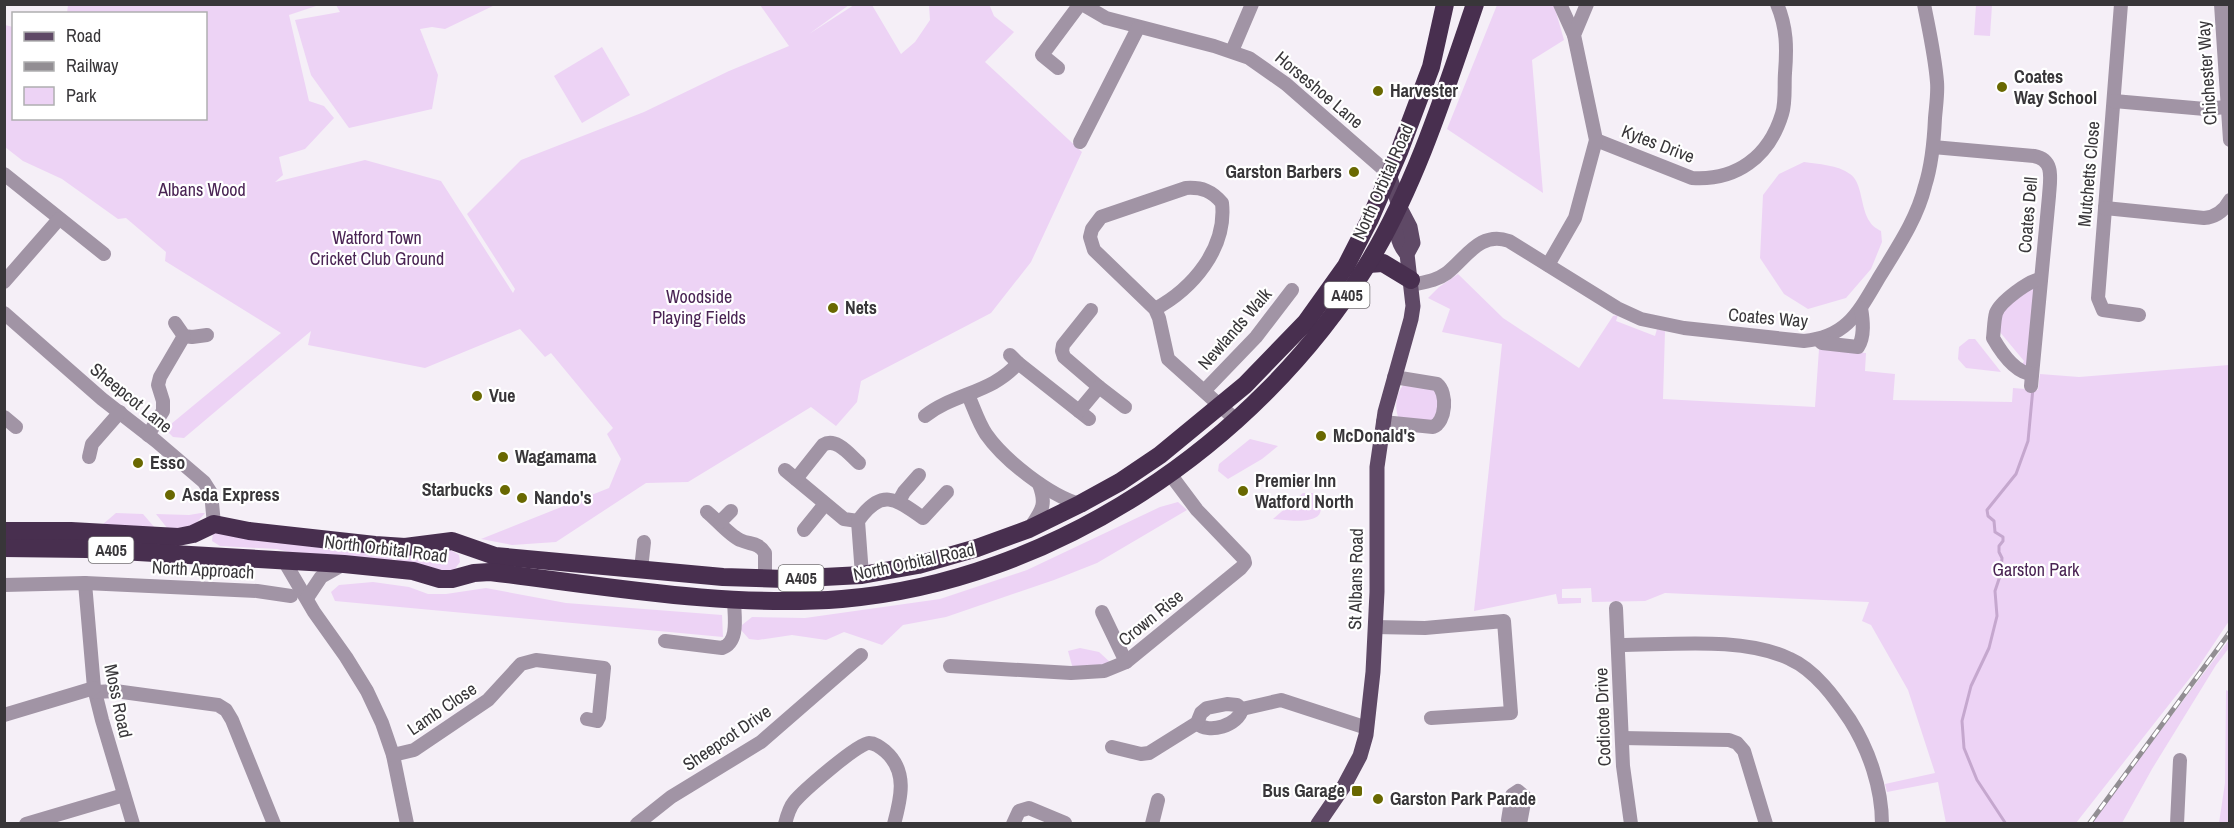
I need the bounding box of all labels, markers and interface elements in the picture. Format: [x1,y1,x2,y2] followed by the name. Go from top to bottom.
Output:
[12,12,207,120] legend
[2190,19,2223,126] street label: Chichester Way
[66,23,101,48] text: Road
[1270,45,1369,134] street label: Horseshoe Lane
[66,53,119,78] text: Railway
[2014,64,2097,110] place label: Coates Way School
[1390,78,1458,103] place label: Harvester
[1995,80,2009,94] marker: Coates Way School
[66,83,97,108] text: Park
[1371,84,1385,98] marker: Harvester
[1618,118,1698,169] street label: Kytes Drive
[1346,120,1419,243] street label: North Orbital Road
[2071,120,2106,228] street label: Mutchetts Close
[1226,159,1342,184] place label: Garston Barbers
[1347,165,1361,179] marker: Garston Barbers
[2012,176,2043,254] street label: Coates Dell
[157,177,246,202] park label: Albans Wood
[310,225,444,271] park label: Watford Town Cricket Club Ground
[1192,282,1278,375] street label: Newlands Walk
[1324,282,1370,308] road number: A405
[652,284,746,330] park label: Woodside Playing Fields
[845,295,877,320] place label: Nets
[826,301,840,315] marker: Nets
[1727,302,1810,333] street label: Coates Way
[85,357,178,439] street label: Sheepcot Lane
[489,383,516,408] place label: Vue
[470,389,484,403] marker: Vue
[1333,423,1415,448] place label: McDonald's
[1314,429,1328,443] marker: McDonald's
[515,444,597,469] place label: Wagamama
[150,450,185,475] place label: Esso
[496,450,510,464] marker: Wagamama
[131,456,145,470] marker: Esso
[1255,468,1354,514] place label: Premier Inn Watford North
[422,477,493,502] place label: Starbucks
[182,482,280,507] place label: Asda Express
[498,483,512,497] marker: Starbucks
[1236,484,1250,498] marker: Premier Inn Watford North
[534,485,592,510] place label: Nando's
[163,488,177,502] marker: Asda Express
[515,491,529,505] marker: Nando's
[1342,528,1369,630] street label: St Albans Road
[323,529,449,568] street label: North Orbital Road
[851,536,977,587] street label: North Orbital Road
[88,537,134,563] road number: A405
[151,554,255,585] street label: North Approach
[1993,557,2080,582] park label: Garston Park
[778,565,824,591] road number: A405
[1113,584,1189,652] street label: Crown Rise
[99,662,138,740] street label: Moss Road
[1588,667,1617,767] street label: Codicote Drive
[402,676,481,741] street label: Lamb Close
[678,699,776,776] street label: Sheepcot Drive
[1262,778,1345,803] place label: Bus Garage
[1350,784,1364,798] marker: Bus Garage
[1390,786,1536,811] place label: Garston Park Parade
[1371,792,1385,806] marker: Garston Park Parade

